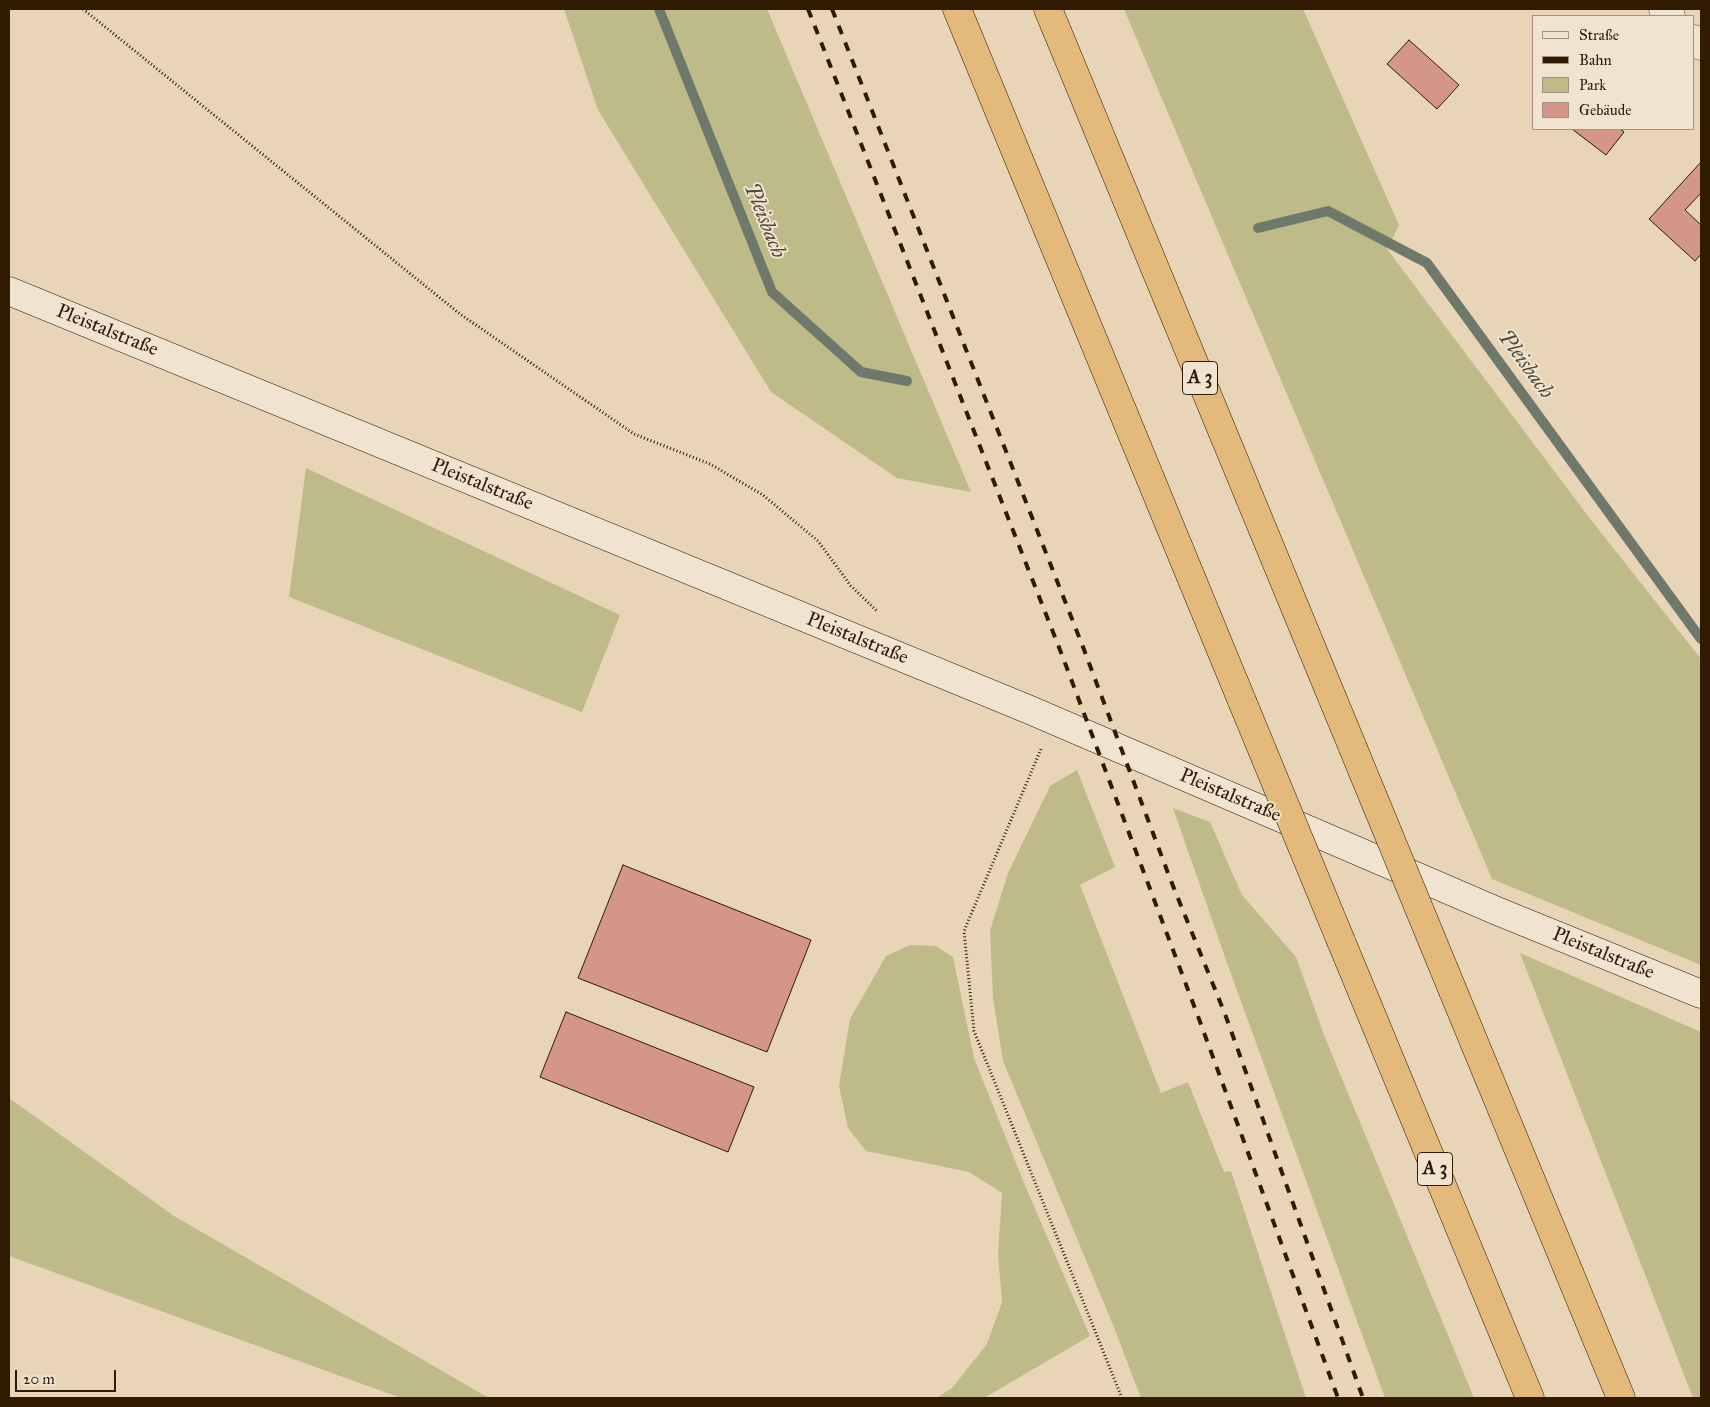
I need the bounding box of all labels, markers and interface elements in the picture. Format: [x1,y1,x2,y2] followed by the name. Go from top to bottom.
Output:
[1532,15,1695,130] legend
[1579,26,1619,44] text: Straße
[1579,51,1612,69] text: Bahn
[1579,76,1606,94] text: Park
[1579,101,1632,119] text: Gebäude
[738,180,790,262] water label: Pleisbach
[53,300,161,362] street label: Pleistalstraße
[1492,326,1558,404] water label: Pleisbach
[1182,362,1218,394] road number: A 3
[428,454,536,516] street label: Pleistalstraße
[803,608,911,670] street label: Pleistalstraße
[1176,764,1284,828] street label: Pleistalstraße
[1549,923,1657,985] street label: Pleistalstraße
[1418,1152,1452,1186] road number: A 3
[18,1360,119,1392] scale bar
[23,1370,55,1388] text: 20 m

